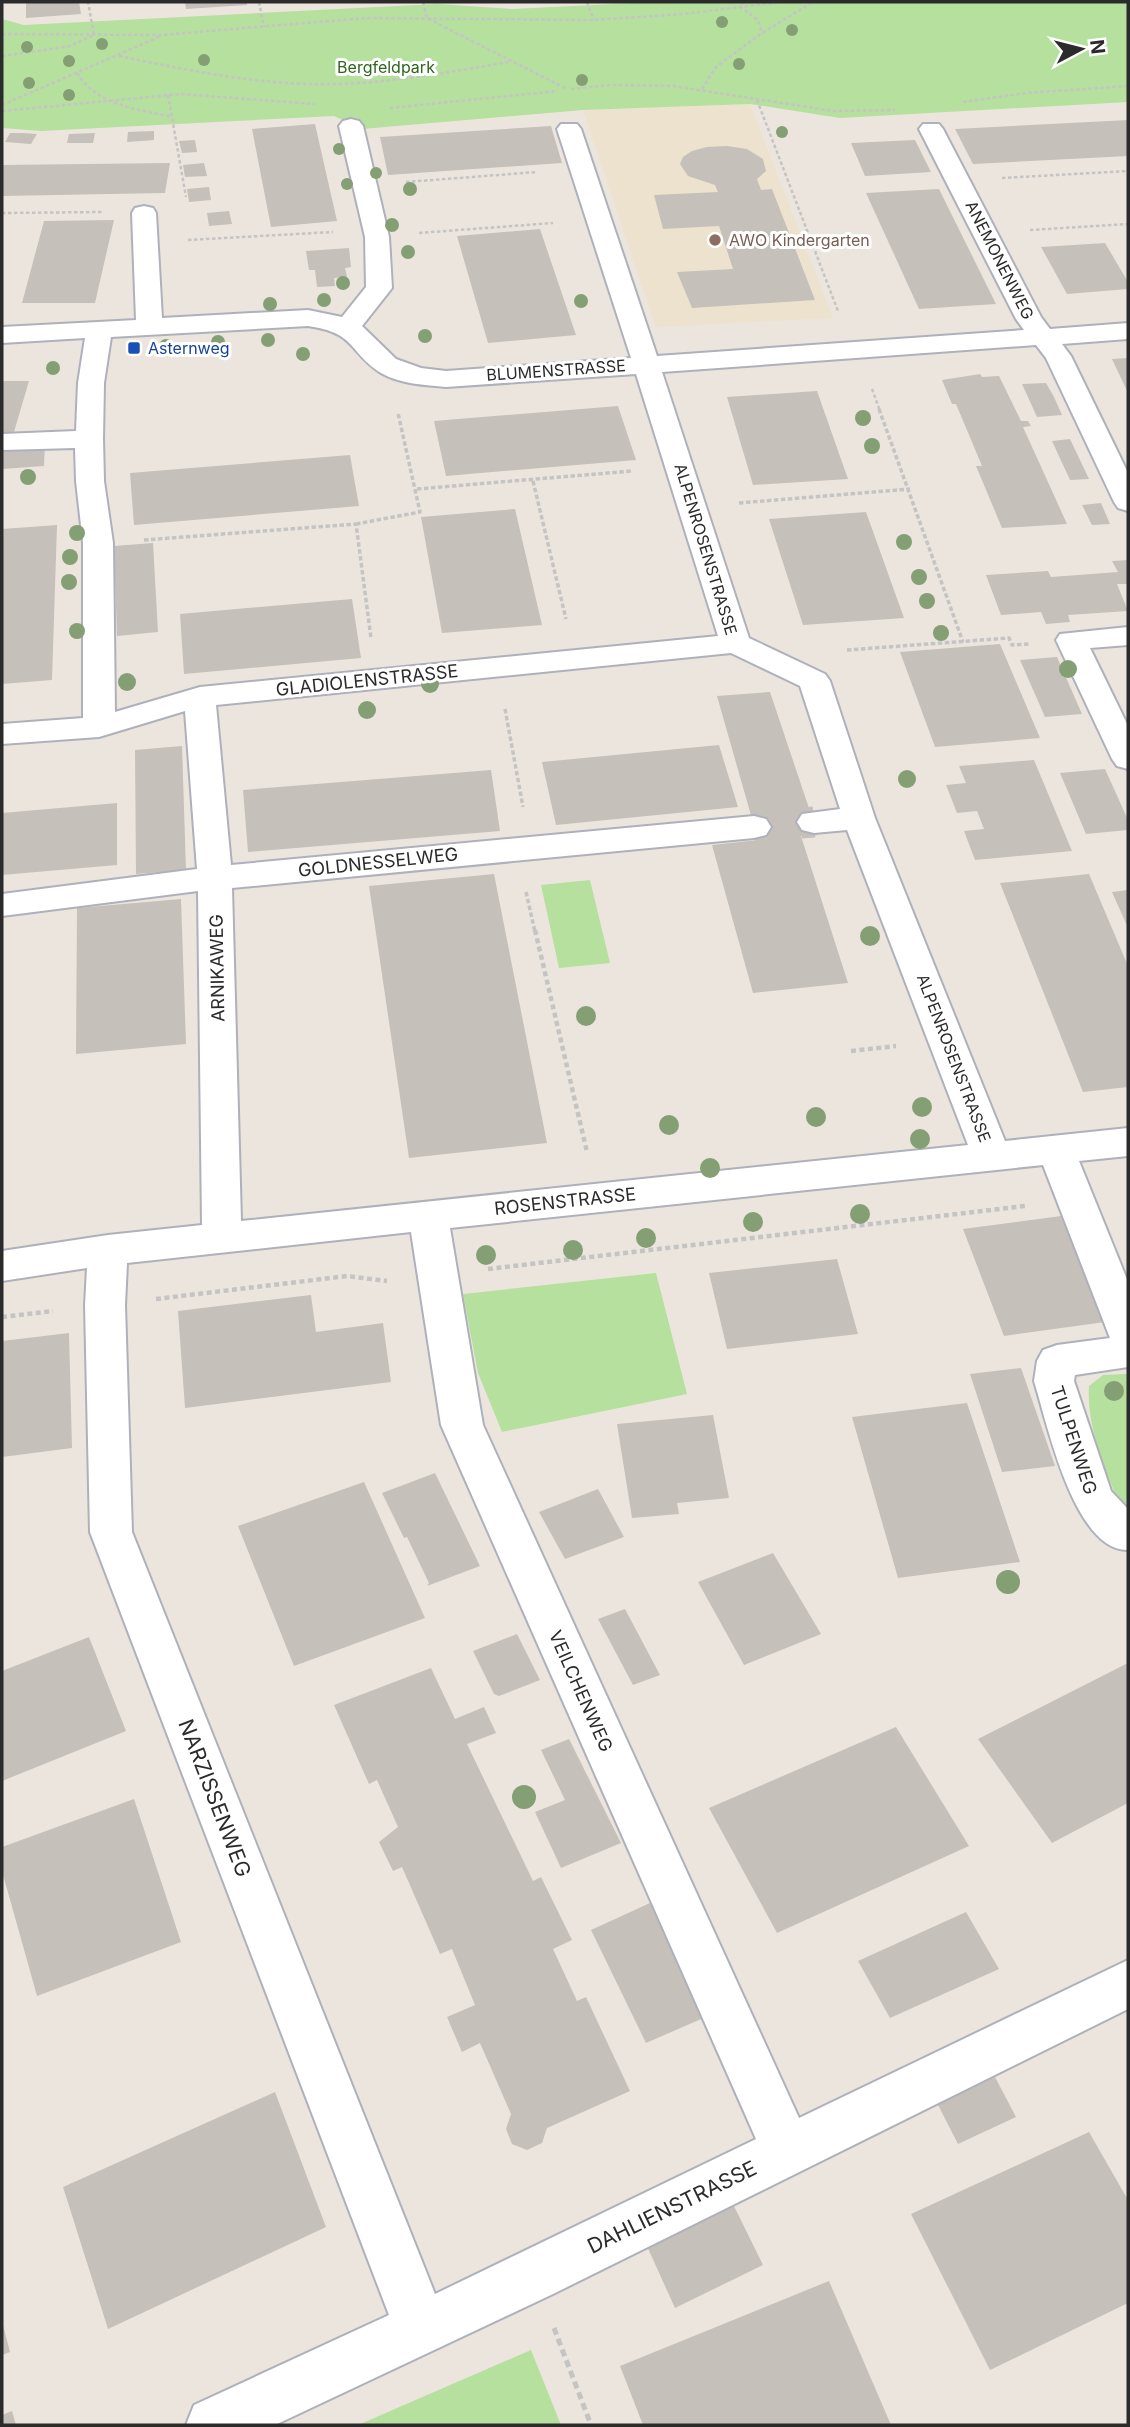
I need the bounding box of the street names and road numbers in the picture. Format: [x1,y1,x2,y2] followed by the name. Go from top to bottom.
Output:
[961,197,1039,323] street label: ANEMONENWEG
[486,355,626,385] street label: BLUMENSTRASSE
[670,461,742,637] street label: ALPENROSENSTRASSE
[275,660,459,700] street label: GLADIOLENSTRASSE
[297,843,459,881] street label: GOLDNESSELWEG
[206,914,228,1022] street label: ARNIKAWEG
[913,971,995,1145] street label: ALPENROSENSTRASSE
[493,1183,637,1219] street label: ROSENSTRASSE
[1047,1383,1101,1497] street label: TULPENWEG
[545,1627,617,1755] street label: VEILCHENWEG
[173,1716,257,1880] street label: NARZISSENWEG
[583,2155,761,2259] street label: DAHLIENSTRASSE

